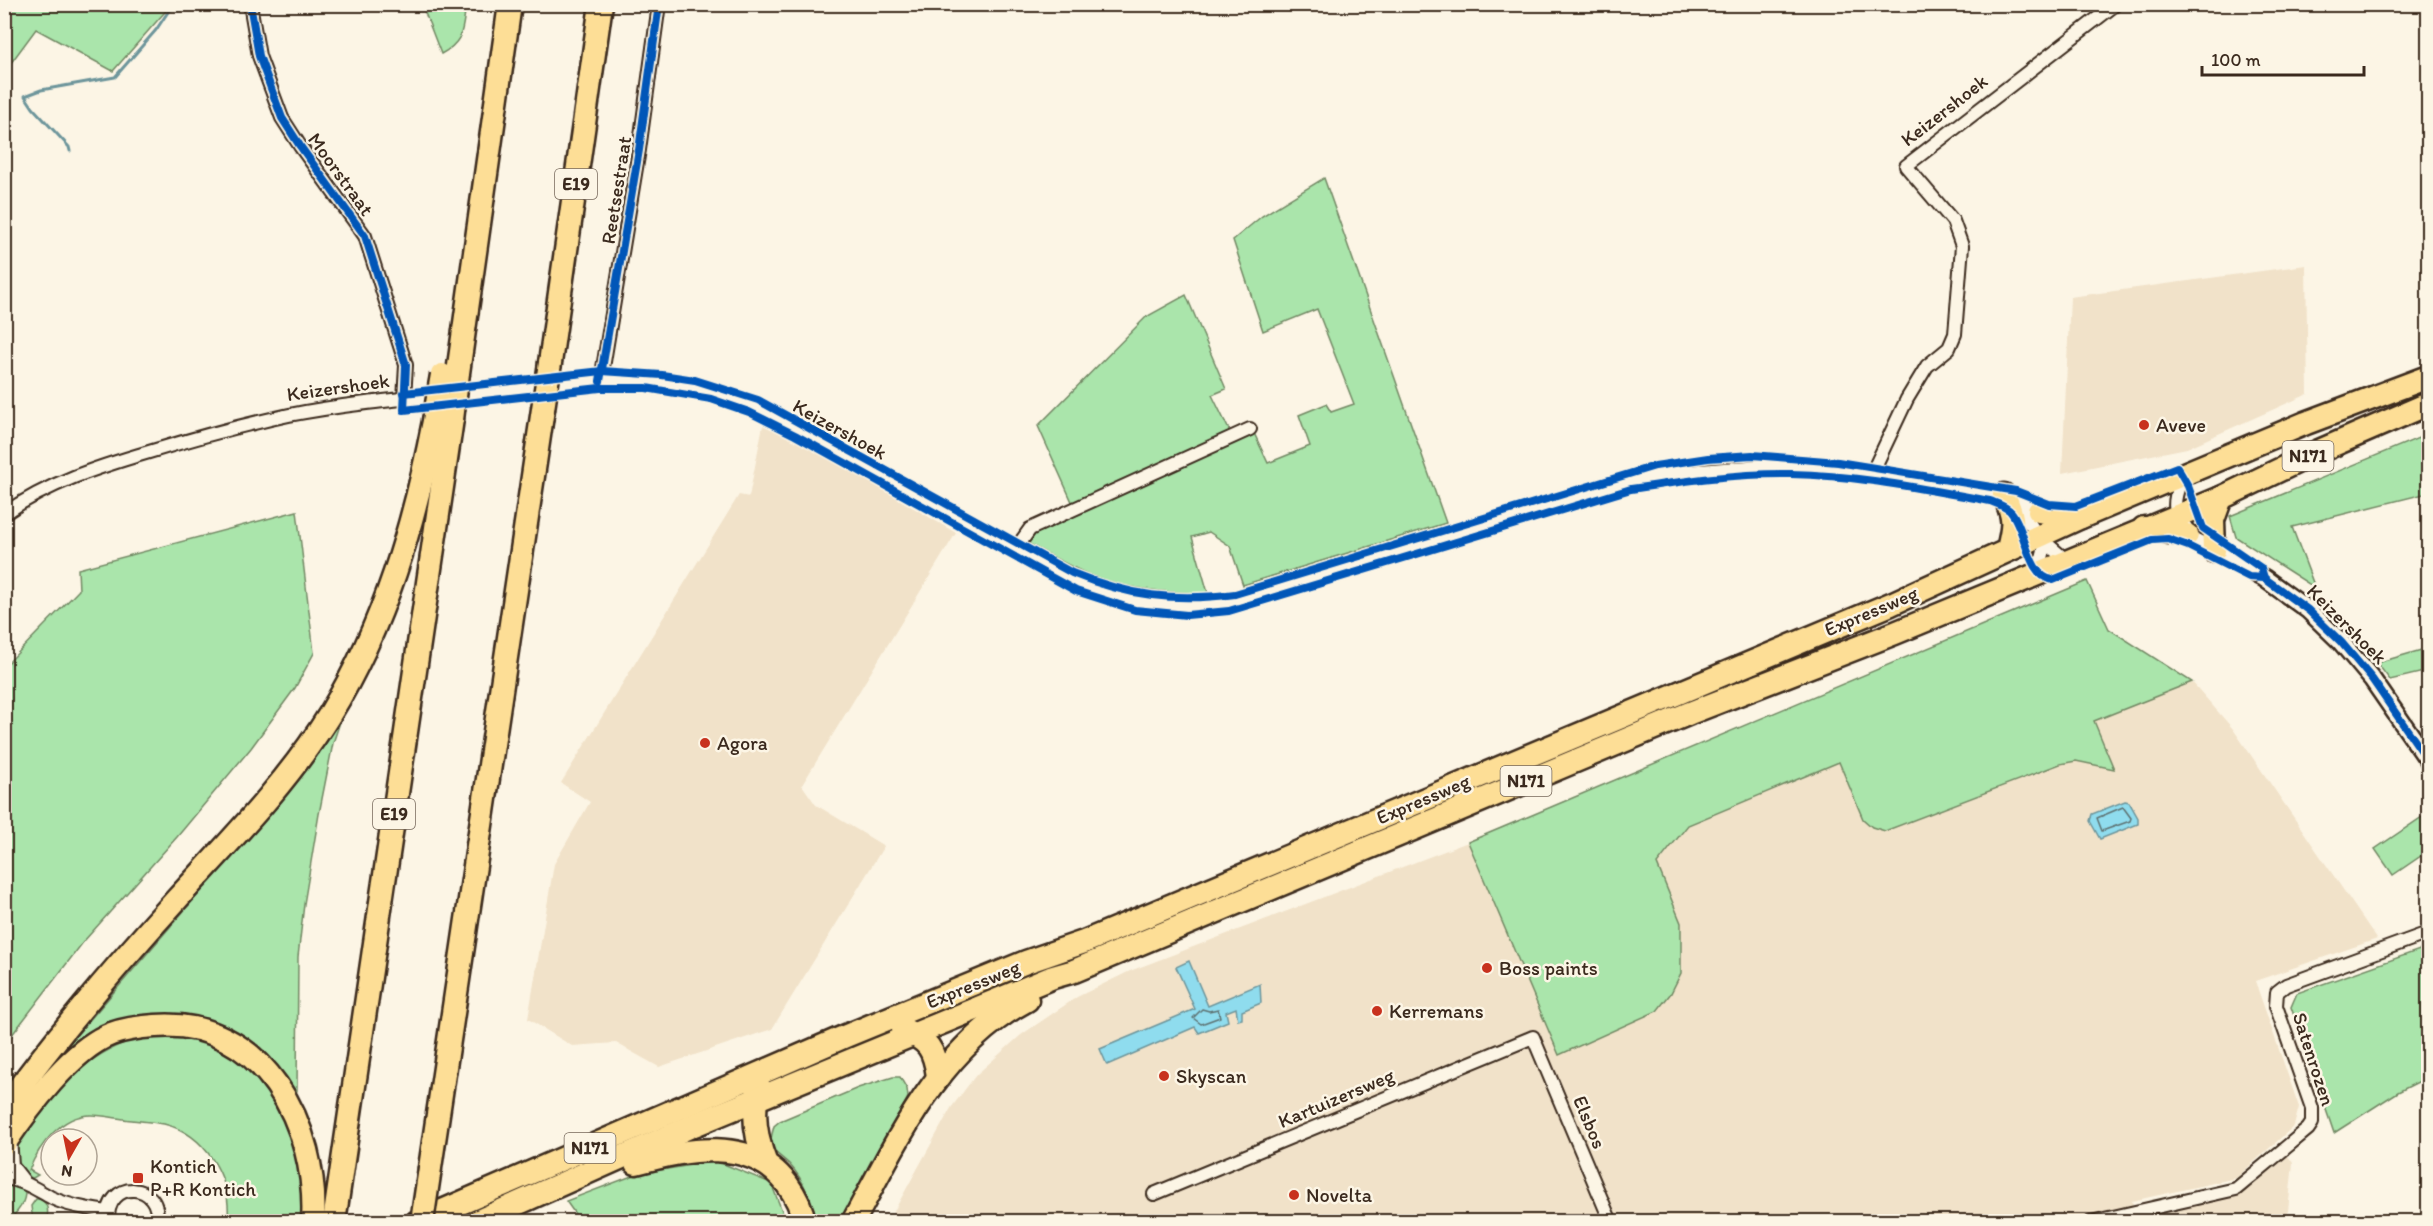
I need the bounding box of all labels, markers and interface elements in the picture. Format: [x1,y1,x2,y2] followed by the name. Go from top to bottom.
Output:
[2202,39,2364,77] scale bar
[2211,49,2261,71] text: 100 m
[1896,69,1992,151] street label: Keizershoek
[303,128,379,221] street label: Moorstraat
[596,134,636,246] street label: Reetsestraat
[555,169,597,199] road number: E19
[285,368,391,406] street label: Keizershoek
[789,393,891,465] street label: Keizershoek
[2156,413,2206,437] place label: Aveve
[2137,418,2151,432] marker: Aveve
[2282,441,2334,471] road number: N171
[2302,579,2392,669] street label: Keizershoek
[1821,580,1922,641] street label: Expressweg
[717,731,768,755] place label: Agora
[698,736,712,750] marker: Agora
[1500,766,1552,796] road number: N171
[1373,768,1474,829] street label: Expressweg
[373,799,415,829] road number: E19
[923,954,1024,1014] street label: Expressweg
[1499,956,1598,980] place label: Boss paints
[1480,961,1494,975] marker: Boss paints
[1389,999,1484,1023] place label: Kerremans
[1370,1004,1384,1018] marker: Kerremans
[2288,1009,2340,1109] street label: Satenrozen
[1274,1063,1398,1133] street label: Kartuizersweg
[1176,1064,1247,1088] place label: Skyscan
[1157,1069,1171,1083] marker: Skyscan
[1568,1092,1612,1152] street label: Elsbos
[39,1127,99,1187] north arrow
[564,1133,616,1163] road number: N171
[150,1154,256,1201] place label: Kontich P+R Kontich
[60,1161,74,1182] text: N
[131,1171,145,1185] marker: Kontich P+R Kontich
[1306,1183,1373,1207] place label: Novelta
[1287,1188,1301,1202] marker: Novelta

